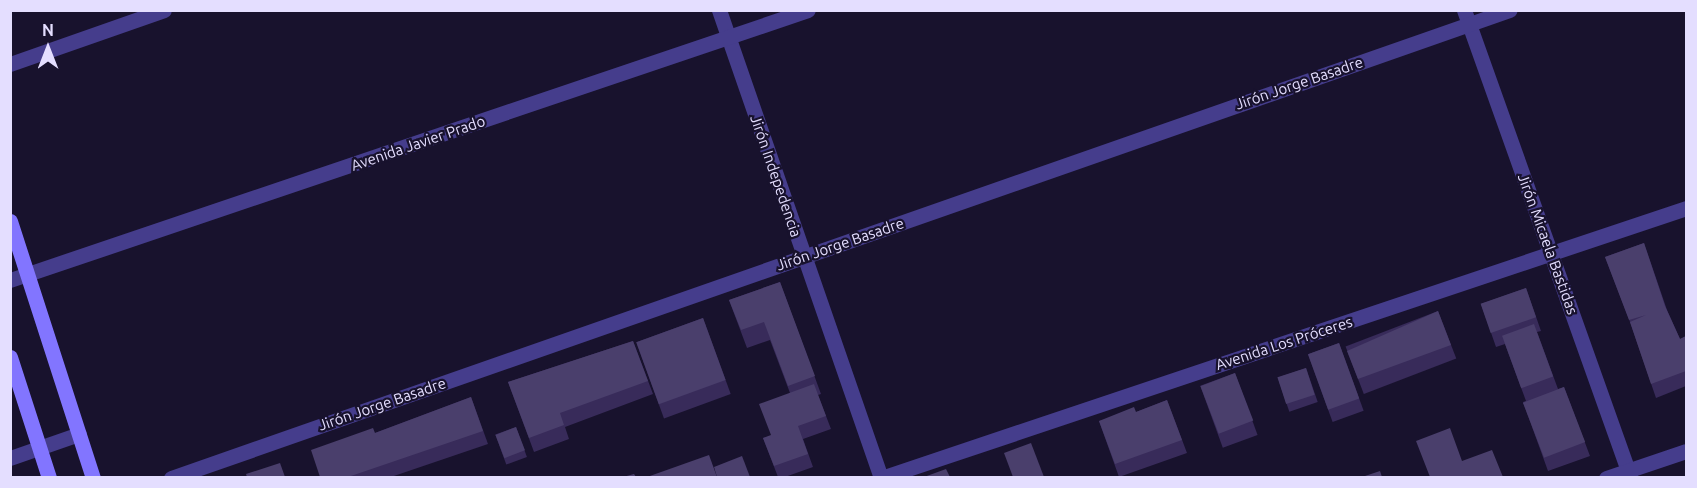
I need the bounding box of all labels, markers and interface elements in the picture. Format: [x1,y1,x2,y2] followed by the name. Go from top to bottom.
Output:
[18,18,78,78] north arrow
[42,21,54,39] text: N
[1233,53,1365,113] street label: Jirón Jorge Basadre
[349,112,487,174] street label: Avenida Javier Prado
[747,113,805,239] street label: Jirón Indepedencia
[1514,171,1582,317] street label: Jirón Micaela Bastidas
[774,214,906,274] street label: Jirón Jorge Basadre
[1213,312,1355,374] street label: Avenida Los Próceres
[316,374,448,434] street label: Jirón Jorge Basadre

